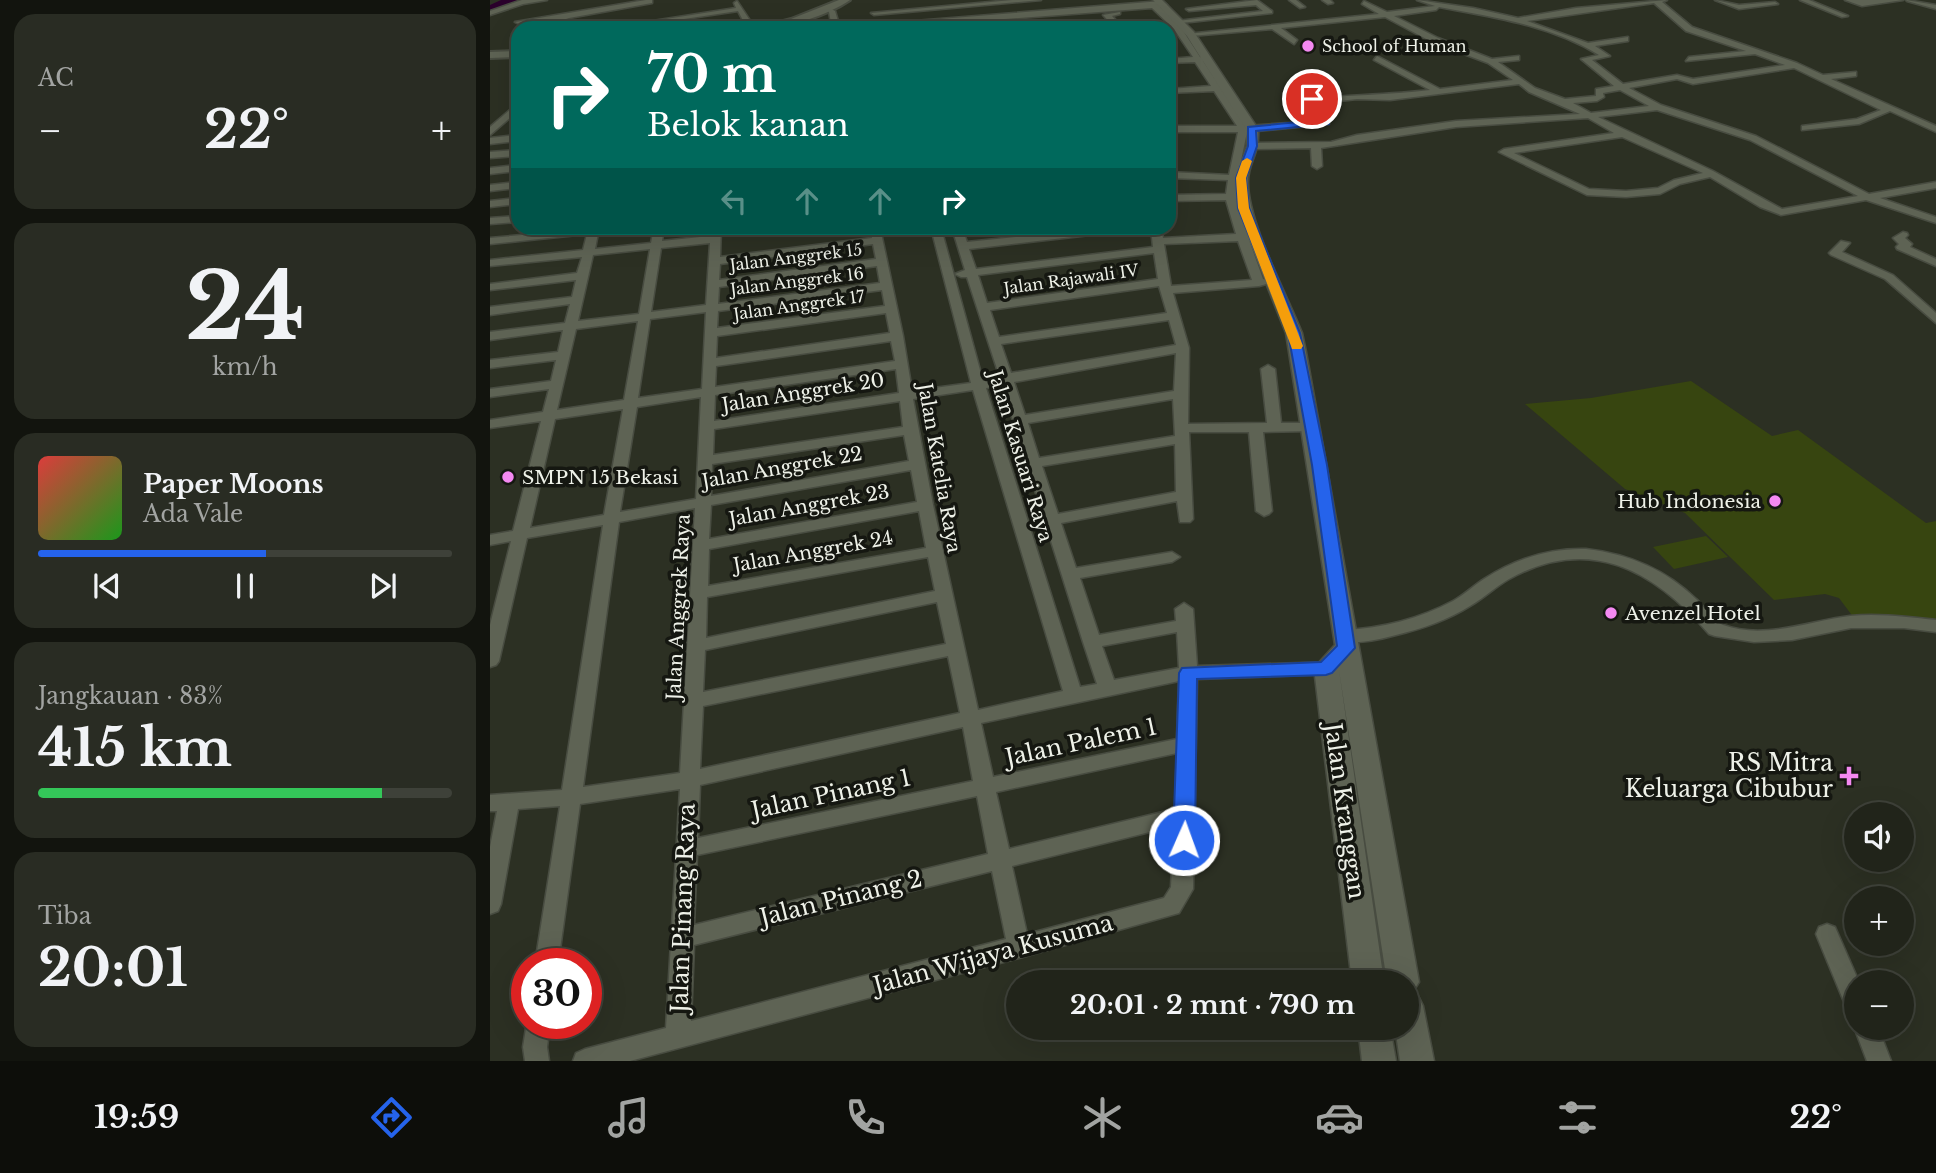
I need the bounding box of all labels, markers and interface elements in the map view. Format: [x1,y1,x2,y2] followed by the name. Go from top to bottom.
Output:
[1322,36,1467,56] place label: School of Human
[1300,38,1316,54] marker: School of Human
[647,44,777,105] text: 70 m
[532,49,623,140] icon: right
[38,64,74,92] text: AC
[1282,69,1342,129] pin
[1293,80,1331,118] icon: arrive
[204,98,289,162] text: 22°
[647,105,849,145] text: Belok kanan
[38,107,62,154] text: −
[431,107,452,154] text: +
[715,182,753,220] icon: left
[788,182,826,220] icon: ahead
[861,182,899,220] icon: ahead
[934,182,972,220] icon: right
[727,239,863,275] street label: Jalan Anggrek 15
[185,251,305,364] text: 24
[1000,260,1140,299] street label: Jalan Rajawali IV
[727,263,865,299] street label: Jalan Anggrek 16
[730,286,867,324] street label: Jalan Anggrek 17
[212,353,278,381] text: km/h
[983,365,1058,545] street label: Jalan Kasuari Raya
[717,368,886,417] street label: Jalan Anggrek 20
[913,378,966,555] street label: Jalan Katelia Raya
[697,442,864,493] street label: Jalan Anggrek 22
[522,466,679,489] place label: SMPN 15 Bekasi
[143,468,324,500] text: Paper Moons
[500,469,516,485] marker: SMPN 15 Bekasi
[724,480,891,531] street label: Jalan Anggrek 23
[1617,490,1761,513] place label: Hub Indonesia
[1767,493,1783,509] marker: Hub Indonesia
[143,500,243,528] text: Ada Vale
[662,513,695,704] street label: Jalan Anggrek Raya
[728,526,895,577] street label: Jalan Anggrek 24
[88,567,126,605] icon: previous
[226,567,264,605] icon: pause
[364,567,402,605] icon: next
[1624,602,1761,625] place label: Avenzel Hotel
[1603,605,1619,621] marker: Avenzel Hotel
[38,682,223,710] text: Jangkauan · 83%
[1000,712,1159,772] street label: Jalan Palem 1
[38,716,232,780] text: 415 km
[1318,718,1371,901] street label: Jalan Kranggan
[1625,749,1833,803] place label: RS Mitra Keluarga Cibubur
[746,763,913,825] street label: Jalan Pinang 1
[1839,766,1859,786] marker: RS Mitra Keluarga Cibubur
[1844,802,1914,1040] map controls
[1844,802,1914,872] button: sound
[665,803,701,1016] street label: Jalan Pinang Raya
[1147,803,1221,877] position arrow
[754,864,925,932] street label: Jalan Pinang 2
[1844,886,1914,956] button: +
[38,902,91,930] text: Tiba
[867,908,1116,1000] street label: Jalan Wijaya Kusuma
[38,936,188,1000] text: 20:01
[511,948,602,1039] speed limit sign: 30
[1844,970,1914,1040] button: −
[1070,989,1355,1021] text: 20:01 · 2 mnt · 790 m
[367,1093,416,1142] icon: directions
[604,1093,653,1142] icon: music
[841,1093,890,1142] icon: phone
[1078,1093,1127,1142] icon: climate
[1315,1093,1364,1142] icon: car
[1553,1093,1602,1142] icon: filters
[94,1097,179,1137] text: 19:59
[1790,1097,1842,1137] text: 22°

